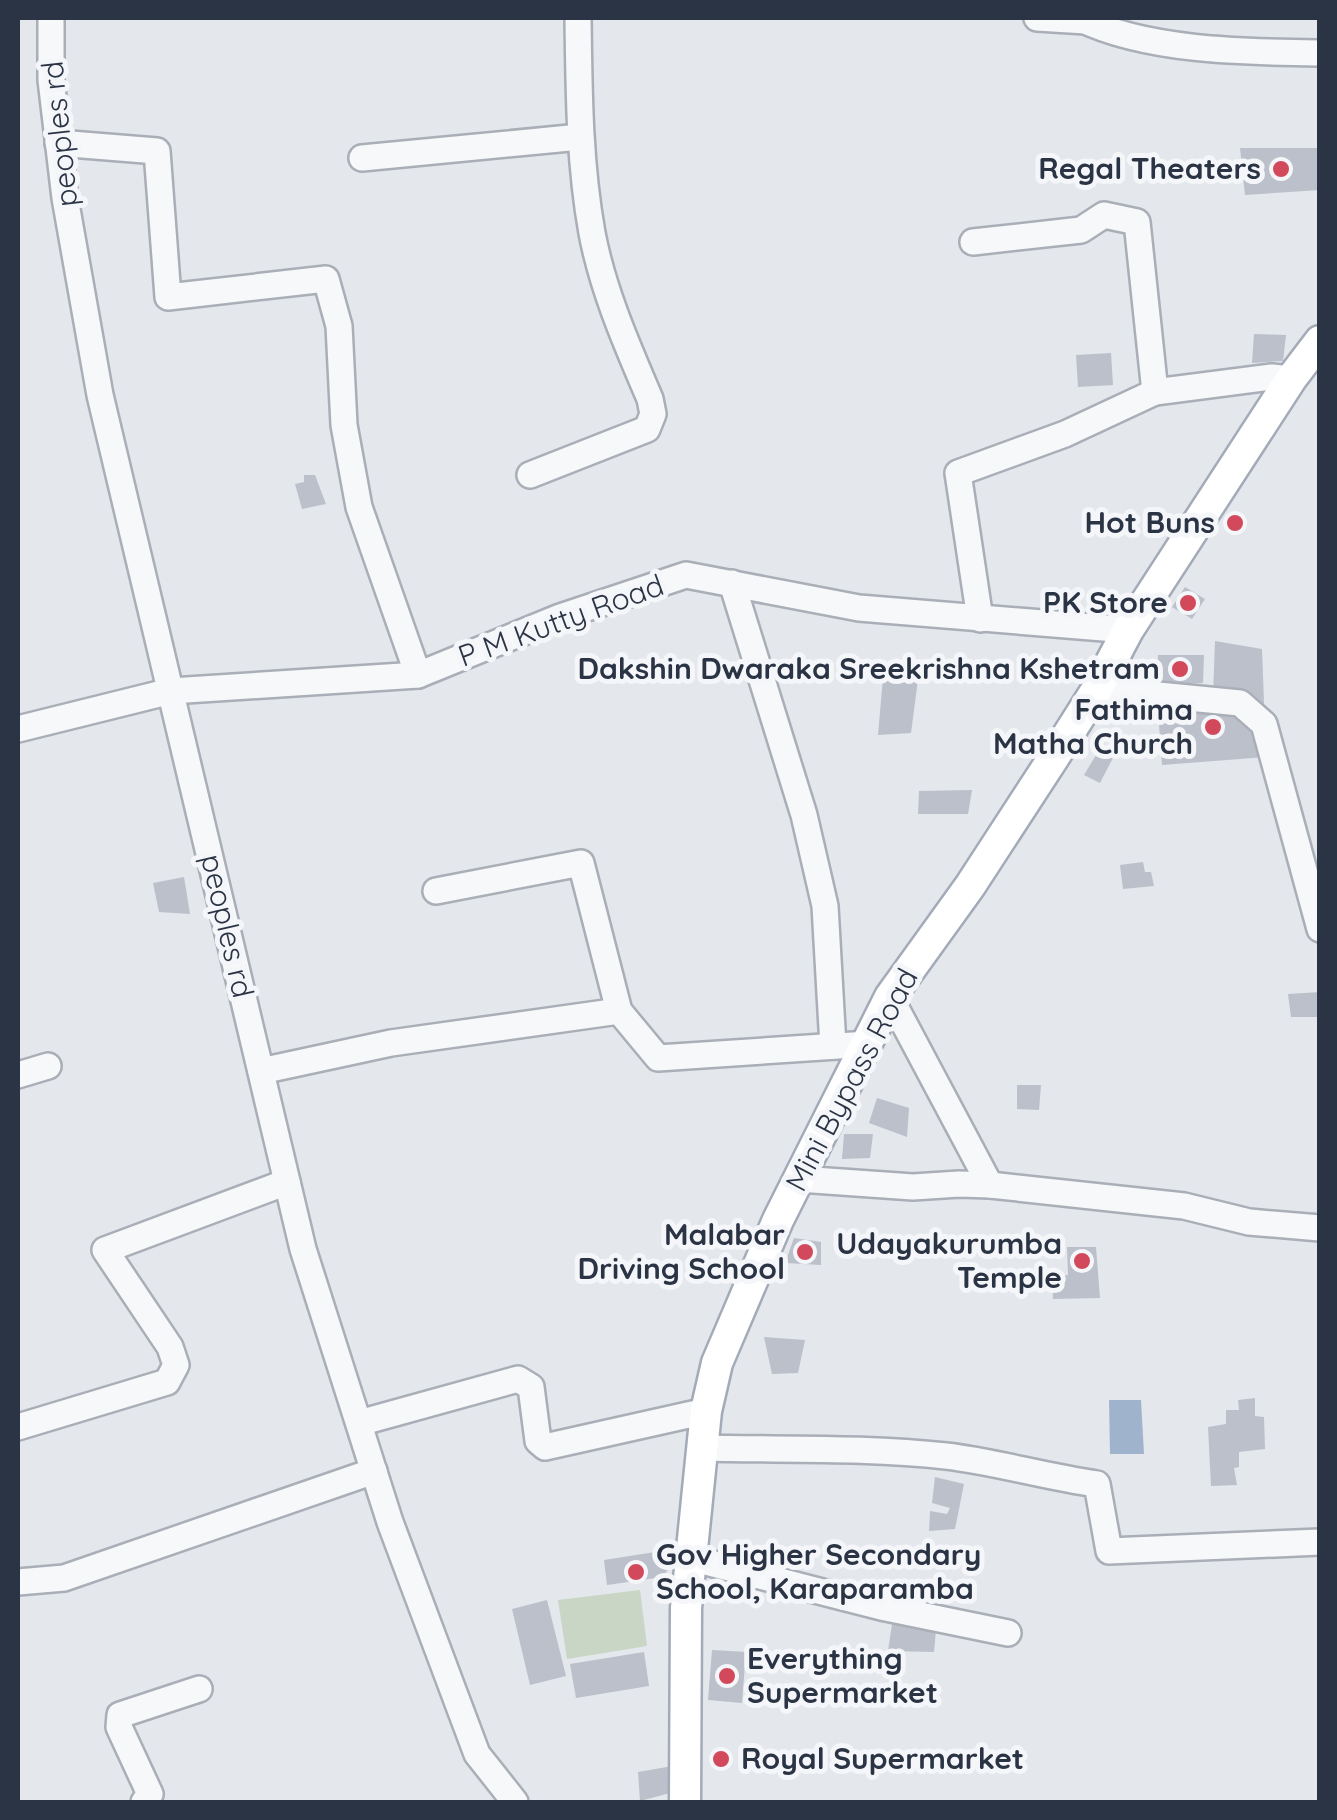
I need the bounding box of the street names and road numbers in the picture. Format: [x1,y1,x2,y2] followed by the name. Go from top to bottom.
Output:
[32,59,86,209] street label: peoples rd
[453,565,669,675] street label: P M Kutty Road
[193,850,263,1001] street label: peoples rd
[776,962,926,1197] street label: Mini Bypass Road

